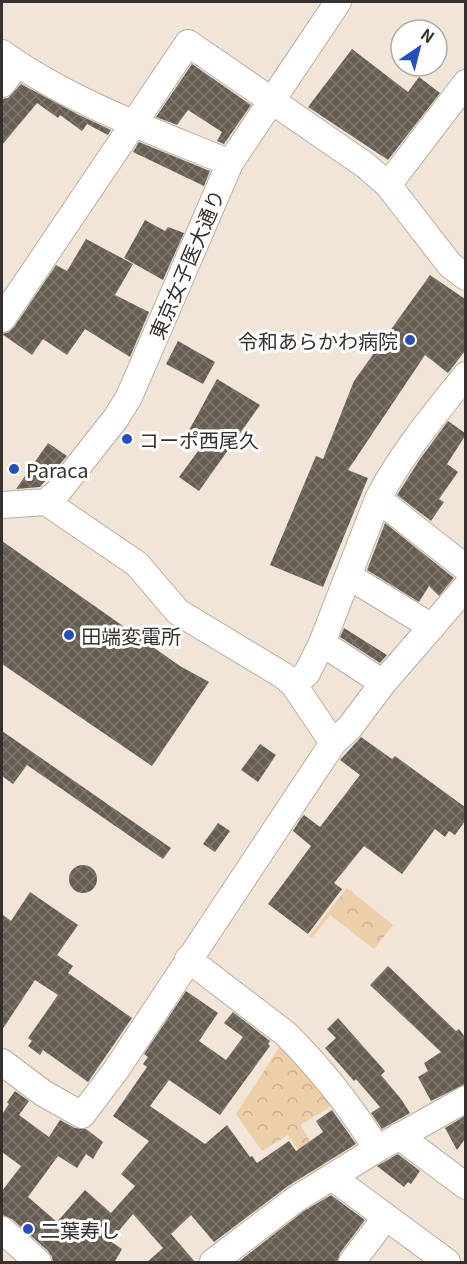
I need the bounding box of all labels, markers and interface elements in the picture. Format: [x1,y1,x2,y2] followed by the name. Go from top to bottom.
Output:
[389,18,449,78] north arrow
[416,22,440,48] text: N
[141,185,231,343] street label: 東京女子医大通り
[238,326,398,355] place label: 令和あらかわ病院
[403,333,417,347] marker: 令和あらかわ病院
[139,425,259,454] place label: コーポ西尾久
[120,432,134,446] marker: コーポ西尾久
[26,455,89,484] place label: Paraca
[7,462,21,476] marker: Paraca
[81,621,181,650] place label: 田端変電所
[62,628,76,642] marker: 田端変電所
[40,1215,120,1244] place label: 二葉寿し
[21,1222,35,1236] marker: 二葉寿し

